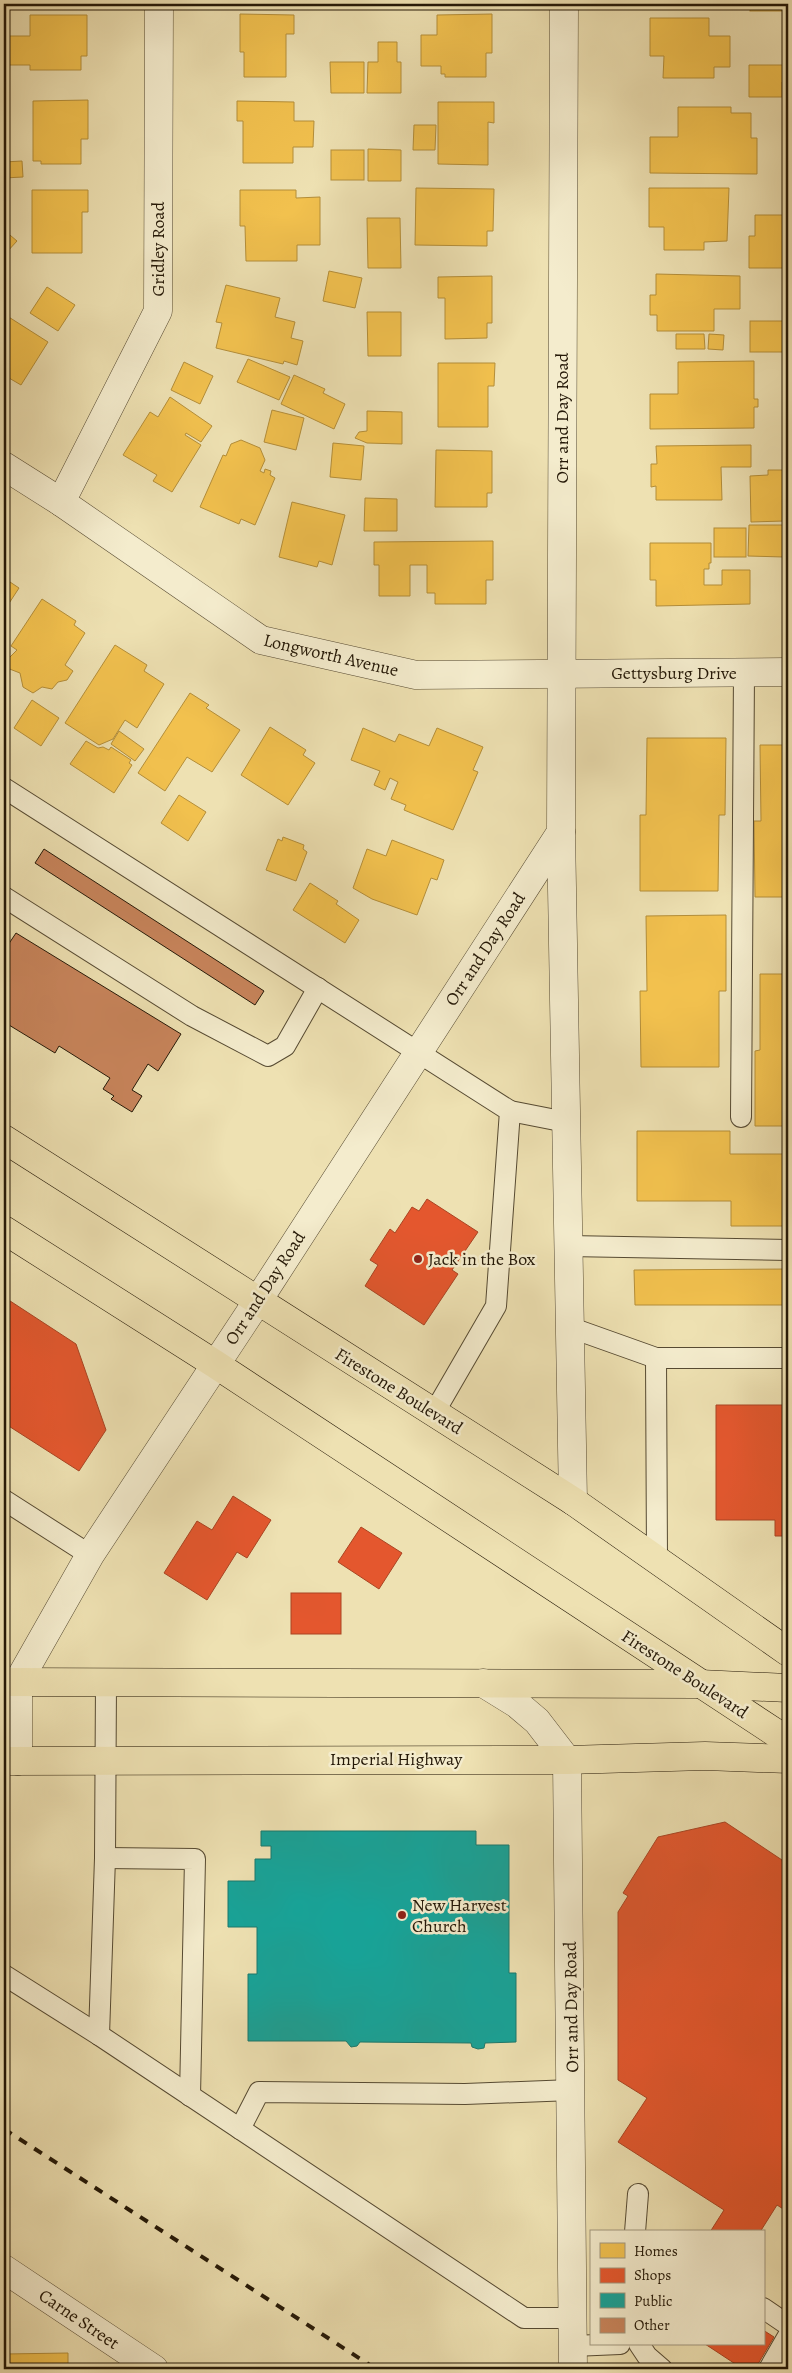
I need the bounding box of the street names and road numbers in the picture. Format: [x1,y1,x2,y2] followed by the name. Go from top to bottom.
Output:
[146,201,170,296] street label: Gridley Road
[550,352,574,484] street label: Orr and Day Road
[261,628,401,682] street label: Longworth Avenue
[611,661,737,685] street label: Gettysburg Drive
[439,887,531,1010] street label: Orr and Day Road
[219,1226,311,1349] street label: Orr and Day Road
[330,1342,468,1440] street label: Firestone Boulevard
[617,1624,753,1724] street label: Firestone Boulevard
[330,1747,463,1771] street label: Imperial Highway
[558,1941,584,2073] street label: Orr and Day Road
[34,2283,124,2355] street label: Carne Street

